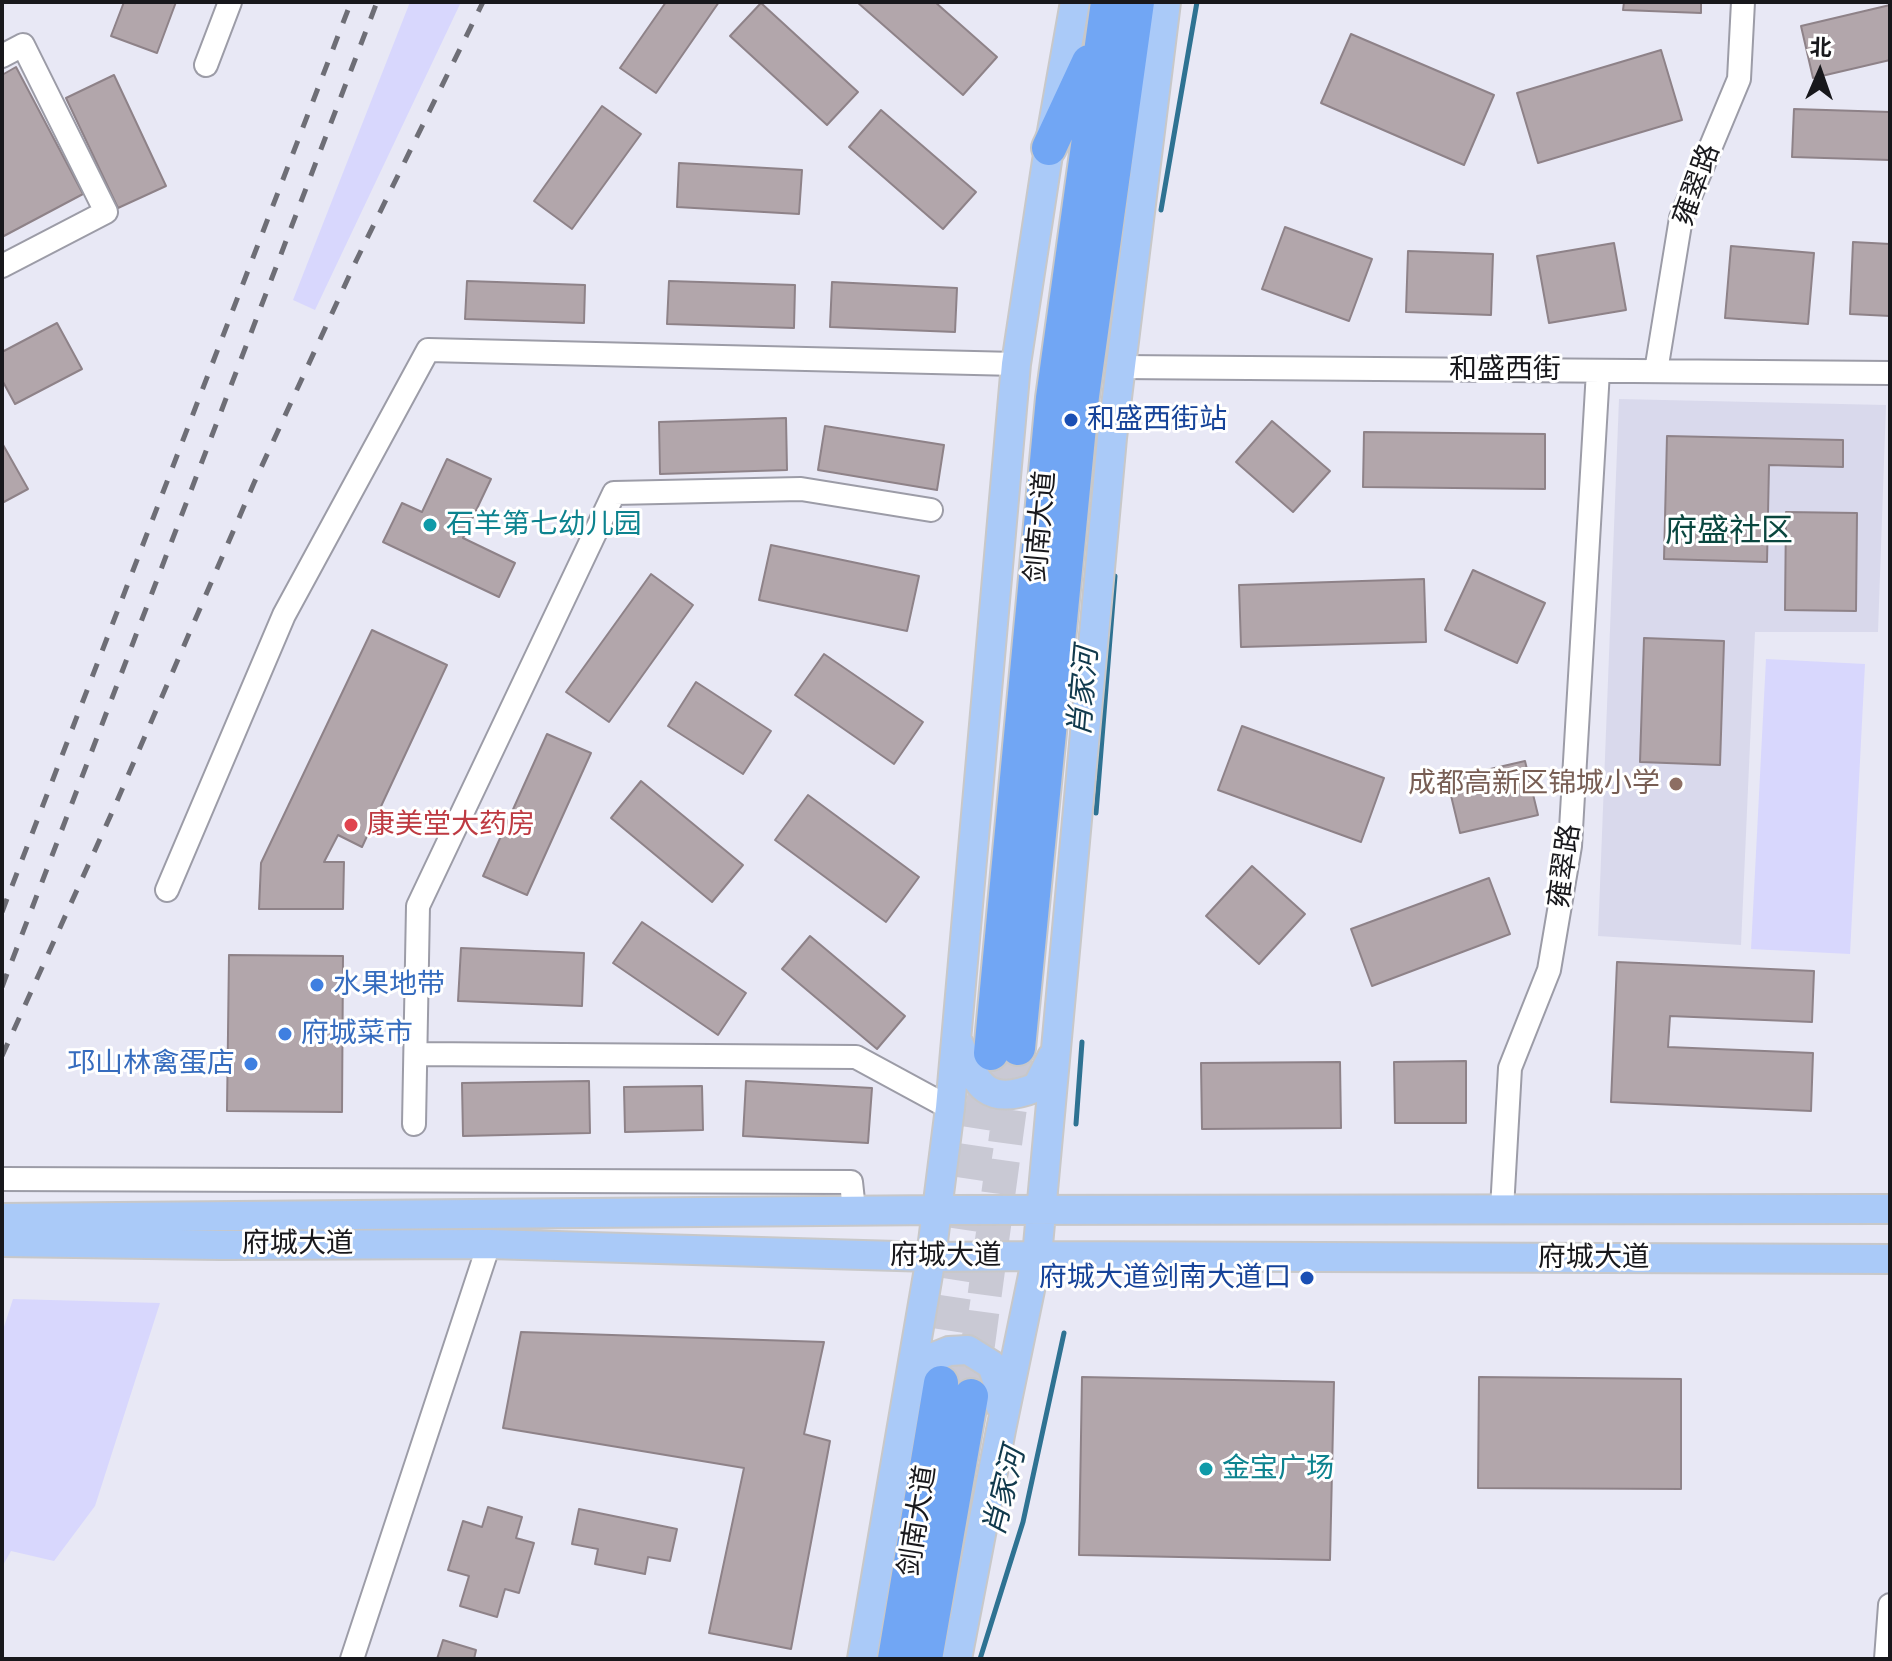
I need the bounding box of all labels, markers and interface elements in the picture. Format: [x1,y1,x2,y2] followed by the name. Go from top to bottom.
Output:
[1780,32,1860,112] north arrow
[1809,34,1832,61] text: 北
[1667,140,1727,230] street label: 雍翠路
[1449,353,1561,387] street label: 和盛西街
[1087,403,1227,437] place label: 和盛西街站
[1062,411,1080,429] marker: 和盛西街站
[1019,470,1063,584] street label: 剑南大道
[446,508,642,542] place label: 石羊第七幼儿园
[1665,513,1793,551] district label: 府盛社区
[421,516,439,534] marker: 石羊第七幼儿园
[1062,646,1106,738] water label: 肖家河
[1408,767,1660,801] place label: 成都高新区锦城小学
[1667,775,1685,793] marker: 成都高新区锦城小学
[367,808,535,842] place label: 康美堂大药房
[342,816,360,834] marker: 康美堂大药房
[1543,822,1587,910] street label: 雍翠路
[333,968,445,1002] place label: 水果地带
[308,976,326,994] marker: 水果地带
[301,1017,413,1051] place label: 府城菜市
[276,1025,294,1043] marker: 府城菜市
[67,1047,235,1081] place label: 邛山林禽蛋店
[242,1055,260,1073] marker: 邛山林禽蛋店
[242,1227,354,1261] street label: 府城大道
[890,1239,1002,1273] street label: 府城大道
[1538,1241,1650,1275] street label: 府城大道
[1039,1261,1291,1295] place label: 府城大道剑南大道口
[1298,1269,1316,1287] marker: 府城大道剑南大道口
[977,1444,1033,1540] water label: 肖家河
[1222,1452,1334,1486] place label: 金宝广场
[1197,1460,1215,1478] marker: 金宝广场
[893,1463,943,1579] street label: 剑南大道

